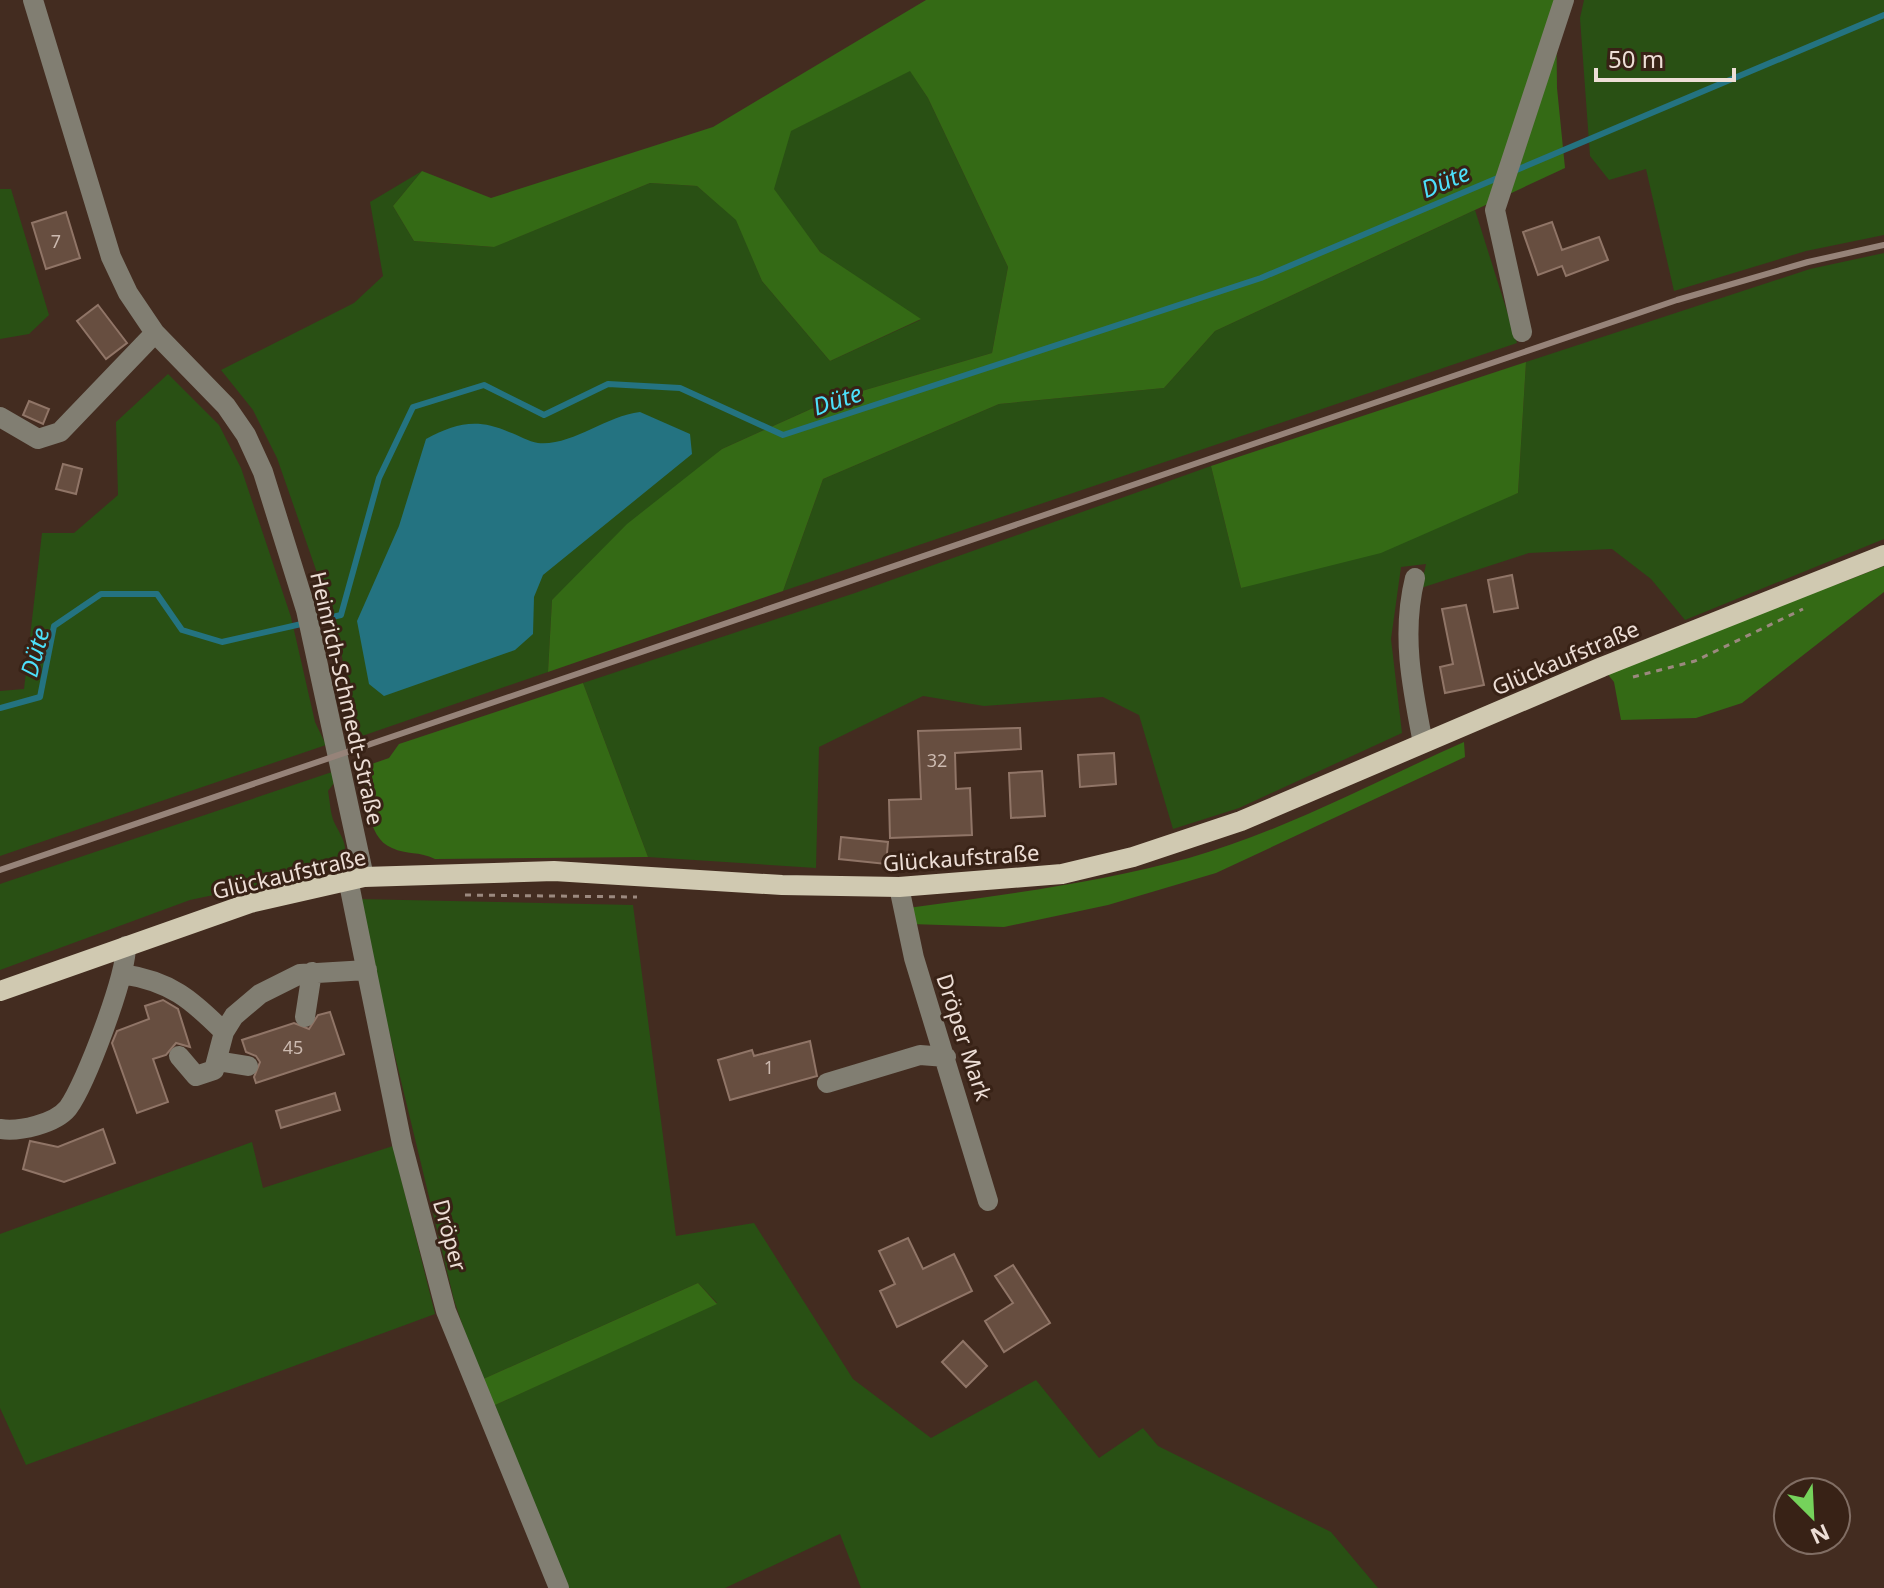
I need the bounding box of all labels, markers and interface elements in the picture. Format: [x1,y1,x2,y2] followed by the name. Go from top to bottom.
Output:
[1596,32,1734,82] scale bar
[1608,42,1664,75] text: 50 m
[1416,155,1474,205] water label: Düte
[51,229,61,253] house number: 7
[808,376,866,422] water label: Düte
[304,568,392,828] street label: Heinrich-Schmedt-Straße
[1487,613,1643,701] street label: Glückaufstraße
[12,624,56,680] water label: Düte
[927,748,947,772] house number: 32
[882,837,1040,877] street label: Glückaufstraße
[209,841,369,905] street label: Glückaufstraße
[930,970,1000,1105] street label: Dröper Mark
[283,1035,303,1059] house number: 45
[764,1055,774,1079] house number: 1
[427,1196,475,1274] street label: Dröper
[1772,1476,1852,1556] north arrow
[1806,1518,1835,1553] text: N

